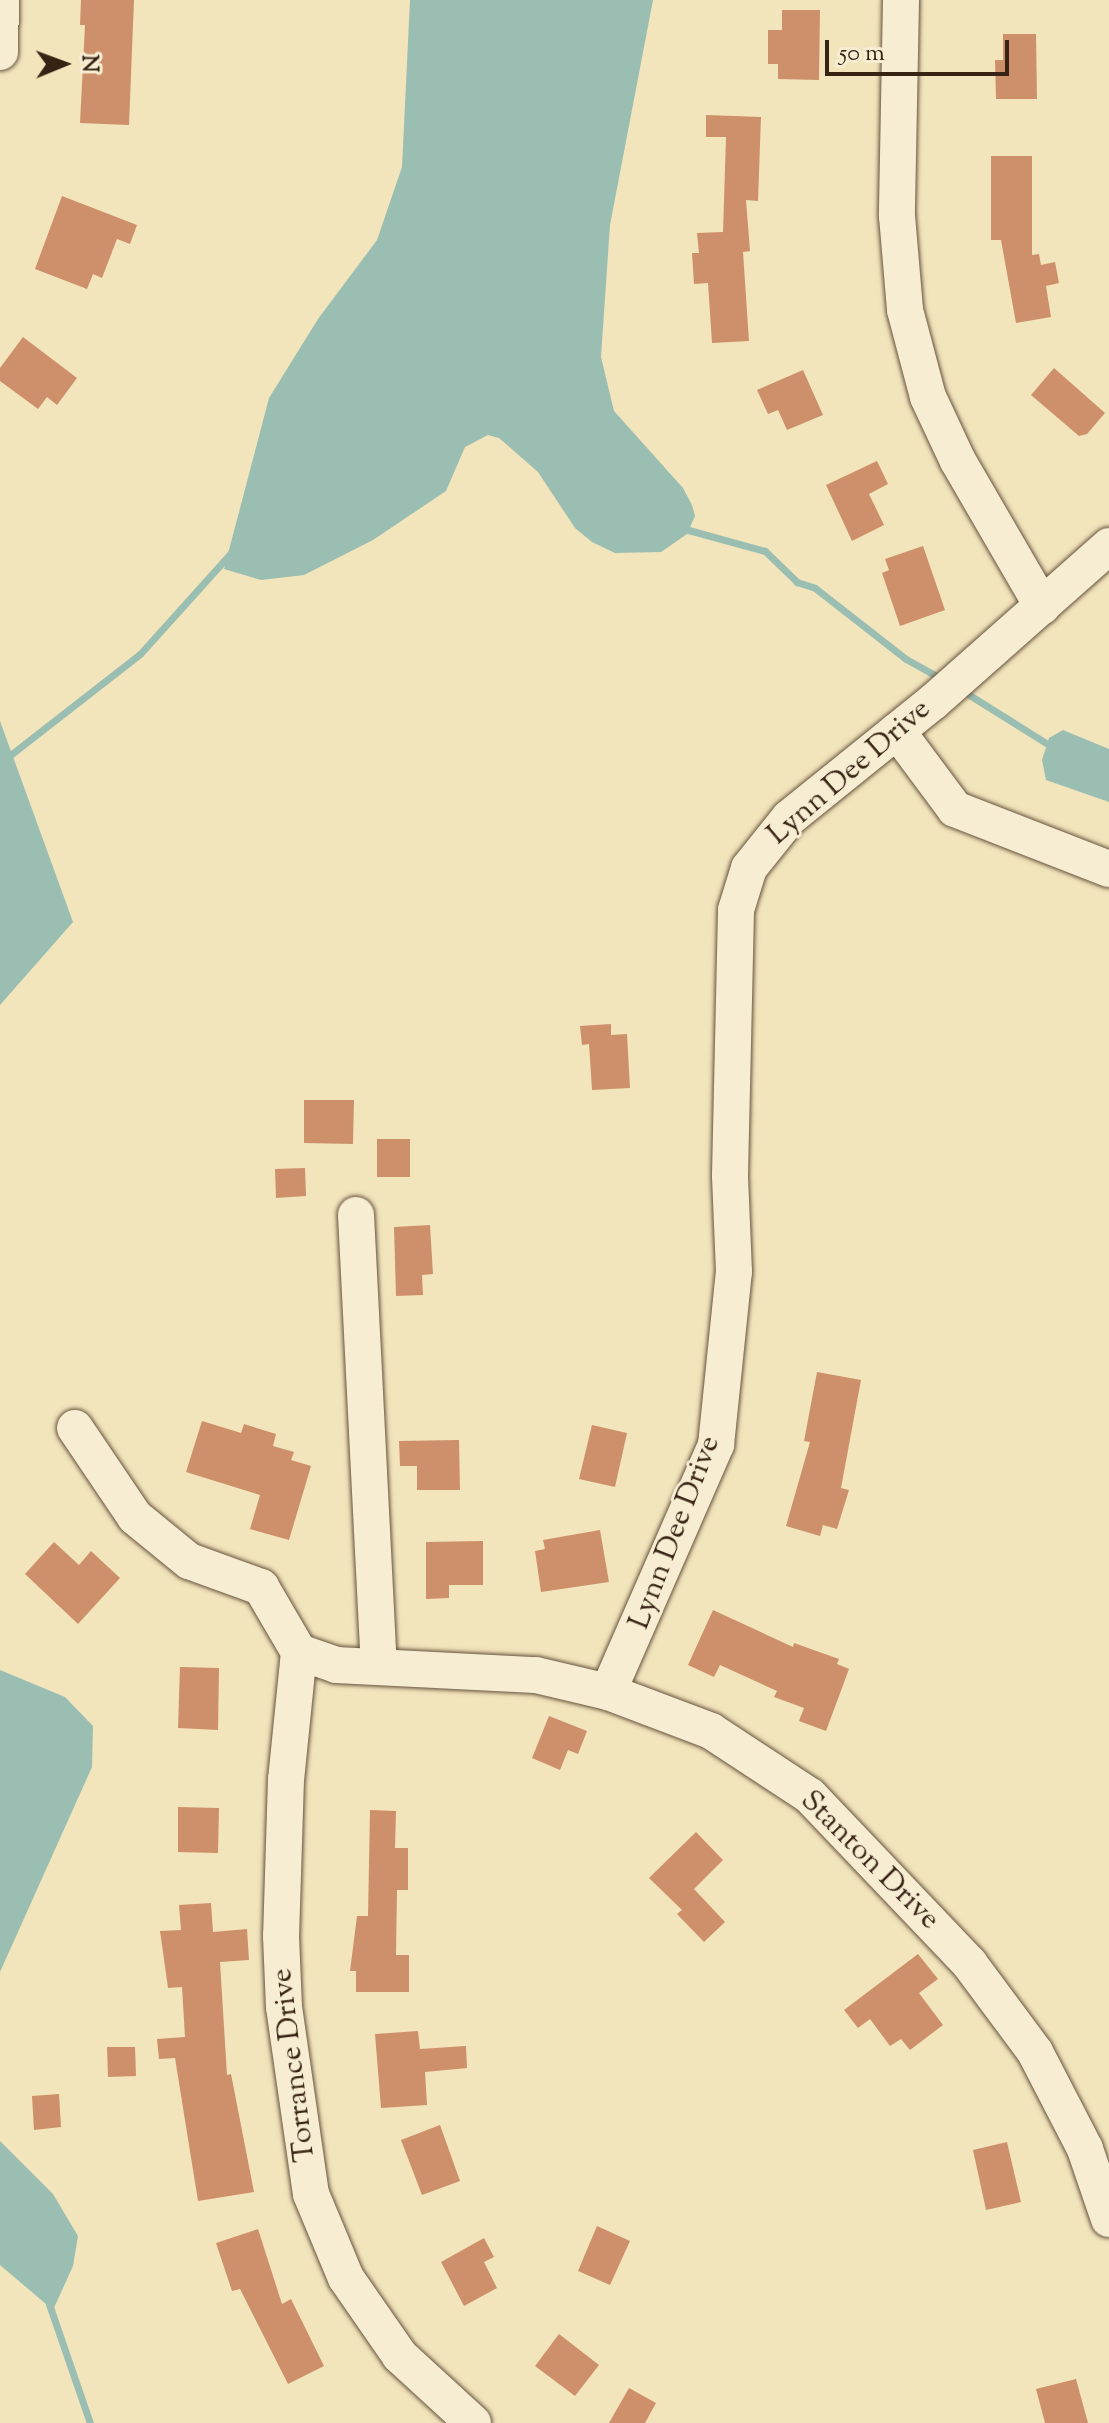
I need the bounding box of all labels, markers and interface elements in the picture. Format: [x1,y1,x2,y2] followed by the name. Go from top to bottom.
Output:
[24,24,104,104] north arrow
[829,24,1013,74] scale bar
[839,37,885,71] text: 50 m
[72,55,104,73] text: N
[761,692,939,854] street label: Lynn Dee Drive
[623,1431,729,1635] street label: Lynn Dee Drive
[792,1784,946,1938] street label: Stanton Drive
[265,1966,325,2164] street label: Torrance Drive

